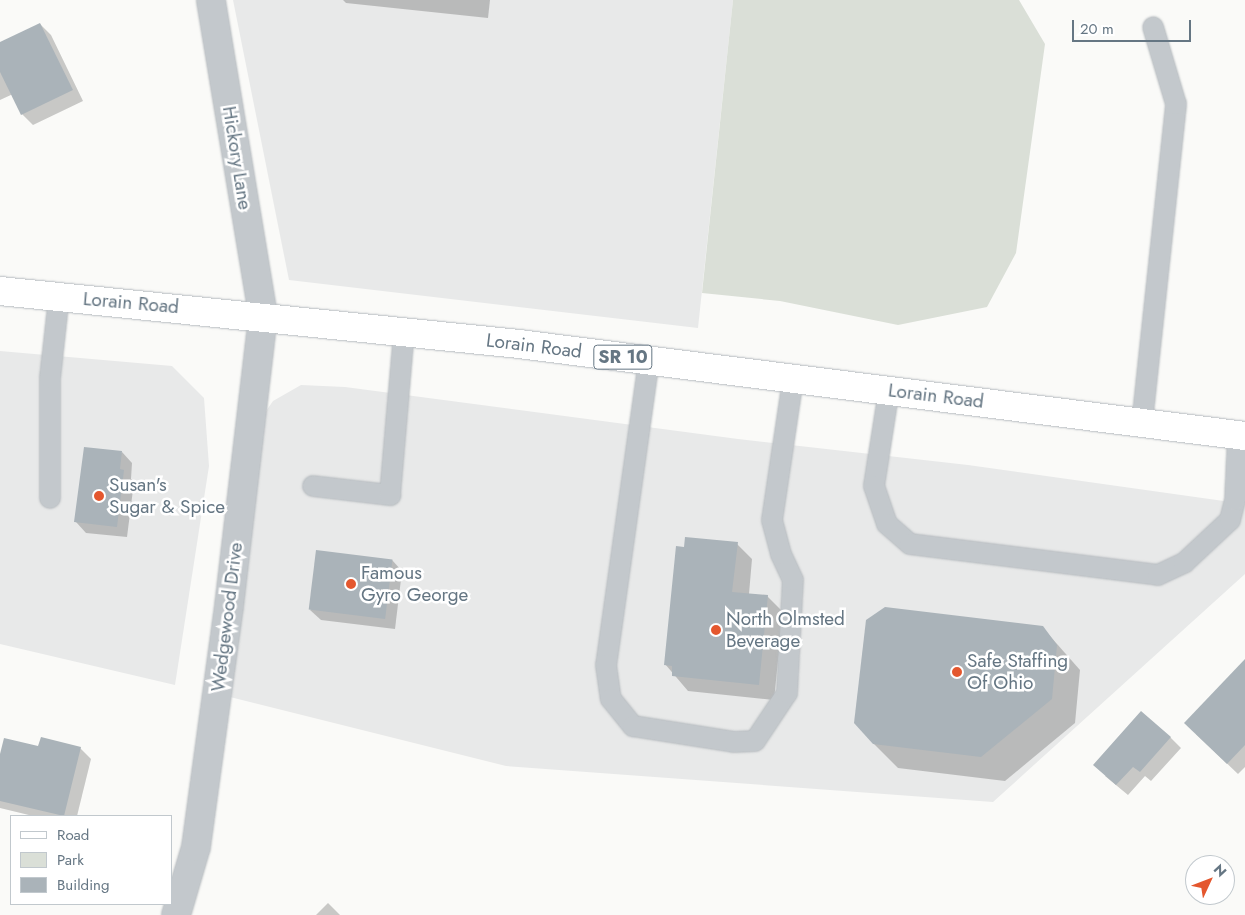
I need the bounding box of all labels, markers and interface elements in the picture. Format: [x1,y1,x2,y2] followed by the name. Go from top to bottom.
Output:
[1075,10,1194,42] scale bar
[1080,18,1114,40] text: 20 m
[218,105,256,211] street label: Hickory Lane
[82,287,180,319] street label: Lorain Road
[485,329,583,363] street label: Lorain Road
[593,342,653,372] road number: SR 10
[887,379,985,413] street label: Lorain Road
[109,474,225,518] place label: Susan's Sugar & Spice
[93,490,105,502] marker: Susan's Sugar & Spice
[207,541,247,693] street label: Wedgewood Drive
[361,562,468,606] place label: Famous Gyro George
[345,578,357,590] marker: Famous Gyro George
[726,608,845,652] place label: North Olmsted Beverage
[710,624,722,636] marker: North Olmsted Beverage
[967,650,1068,694] place label: Safe Staffing Of Ohio
[951,666,963,678] marker: Safe Staffing Of Ohio
[10,815,172,905] legend
[57,824,89,846] text: Road
[57,849,84,871] text: Park
[1185,855,1235,905] north arrow
[1209,860,1231,881] text: N
[57,874,109,896] text: Building

